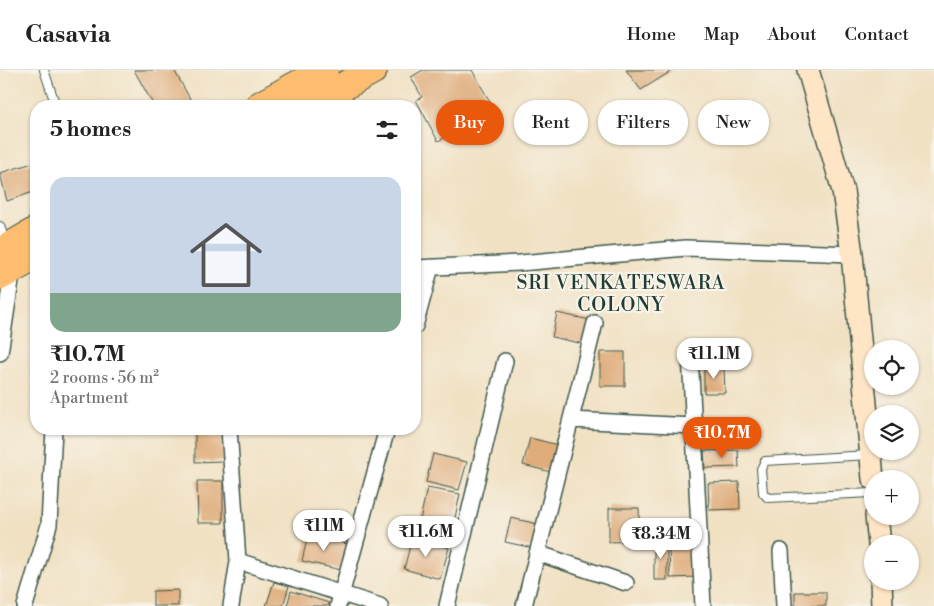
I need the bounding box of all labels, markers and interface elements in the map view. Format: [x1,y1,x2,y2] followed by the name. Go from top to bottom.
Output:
[25,20,111,50] text: Casavia
[627,23,676,46] text: Home
[704,23,740,46] text: Map
[768,23,817,46] text: About
[845,23,909,46] text: Contact
[436,100,504,145] chip: Buy
[514,100,588,145] chip: Rent
[598,100,688,145] chip: Filters
[698,100,769,145] chip: New
[373,116,401,144] icon: filters
[50,117,131,143] text: 5 homes
[181,210,271,300] icon: home
[516,271,726,317] district label: SRI VENKATESWARA COLONY
[673,338,755,380] pin: ₹11.1M
[864,340,919,590] map controls
[864,340,919,395] button: locate
[50,342,125,368] text: ₹10.7M
[688,344,740,364] text: ₹11.1M
[50,368,159,388] text: 2 rooms · 56 m²
[50,388,129,408] text: Apartment
[864,405,919,460] button: layers
[681,416,763,459] pin: ₹10.7M
[693,423,751,443] text: ₹10.7M
[864,470,919,525] button: +
[294,510,354,552] pin: ₹11M
[304,516,344,536] text: ₹11M
[385,516,467,558] pin: ₹11.6M
[620,518,702,560] pin: ₹8.34M
[399,522,453,542] text: ₹11.6M
[631,524,691,544] text: ₹8.34M
[864,535,919,590] button: −

